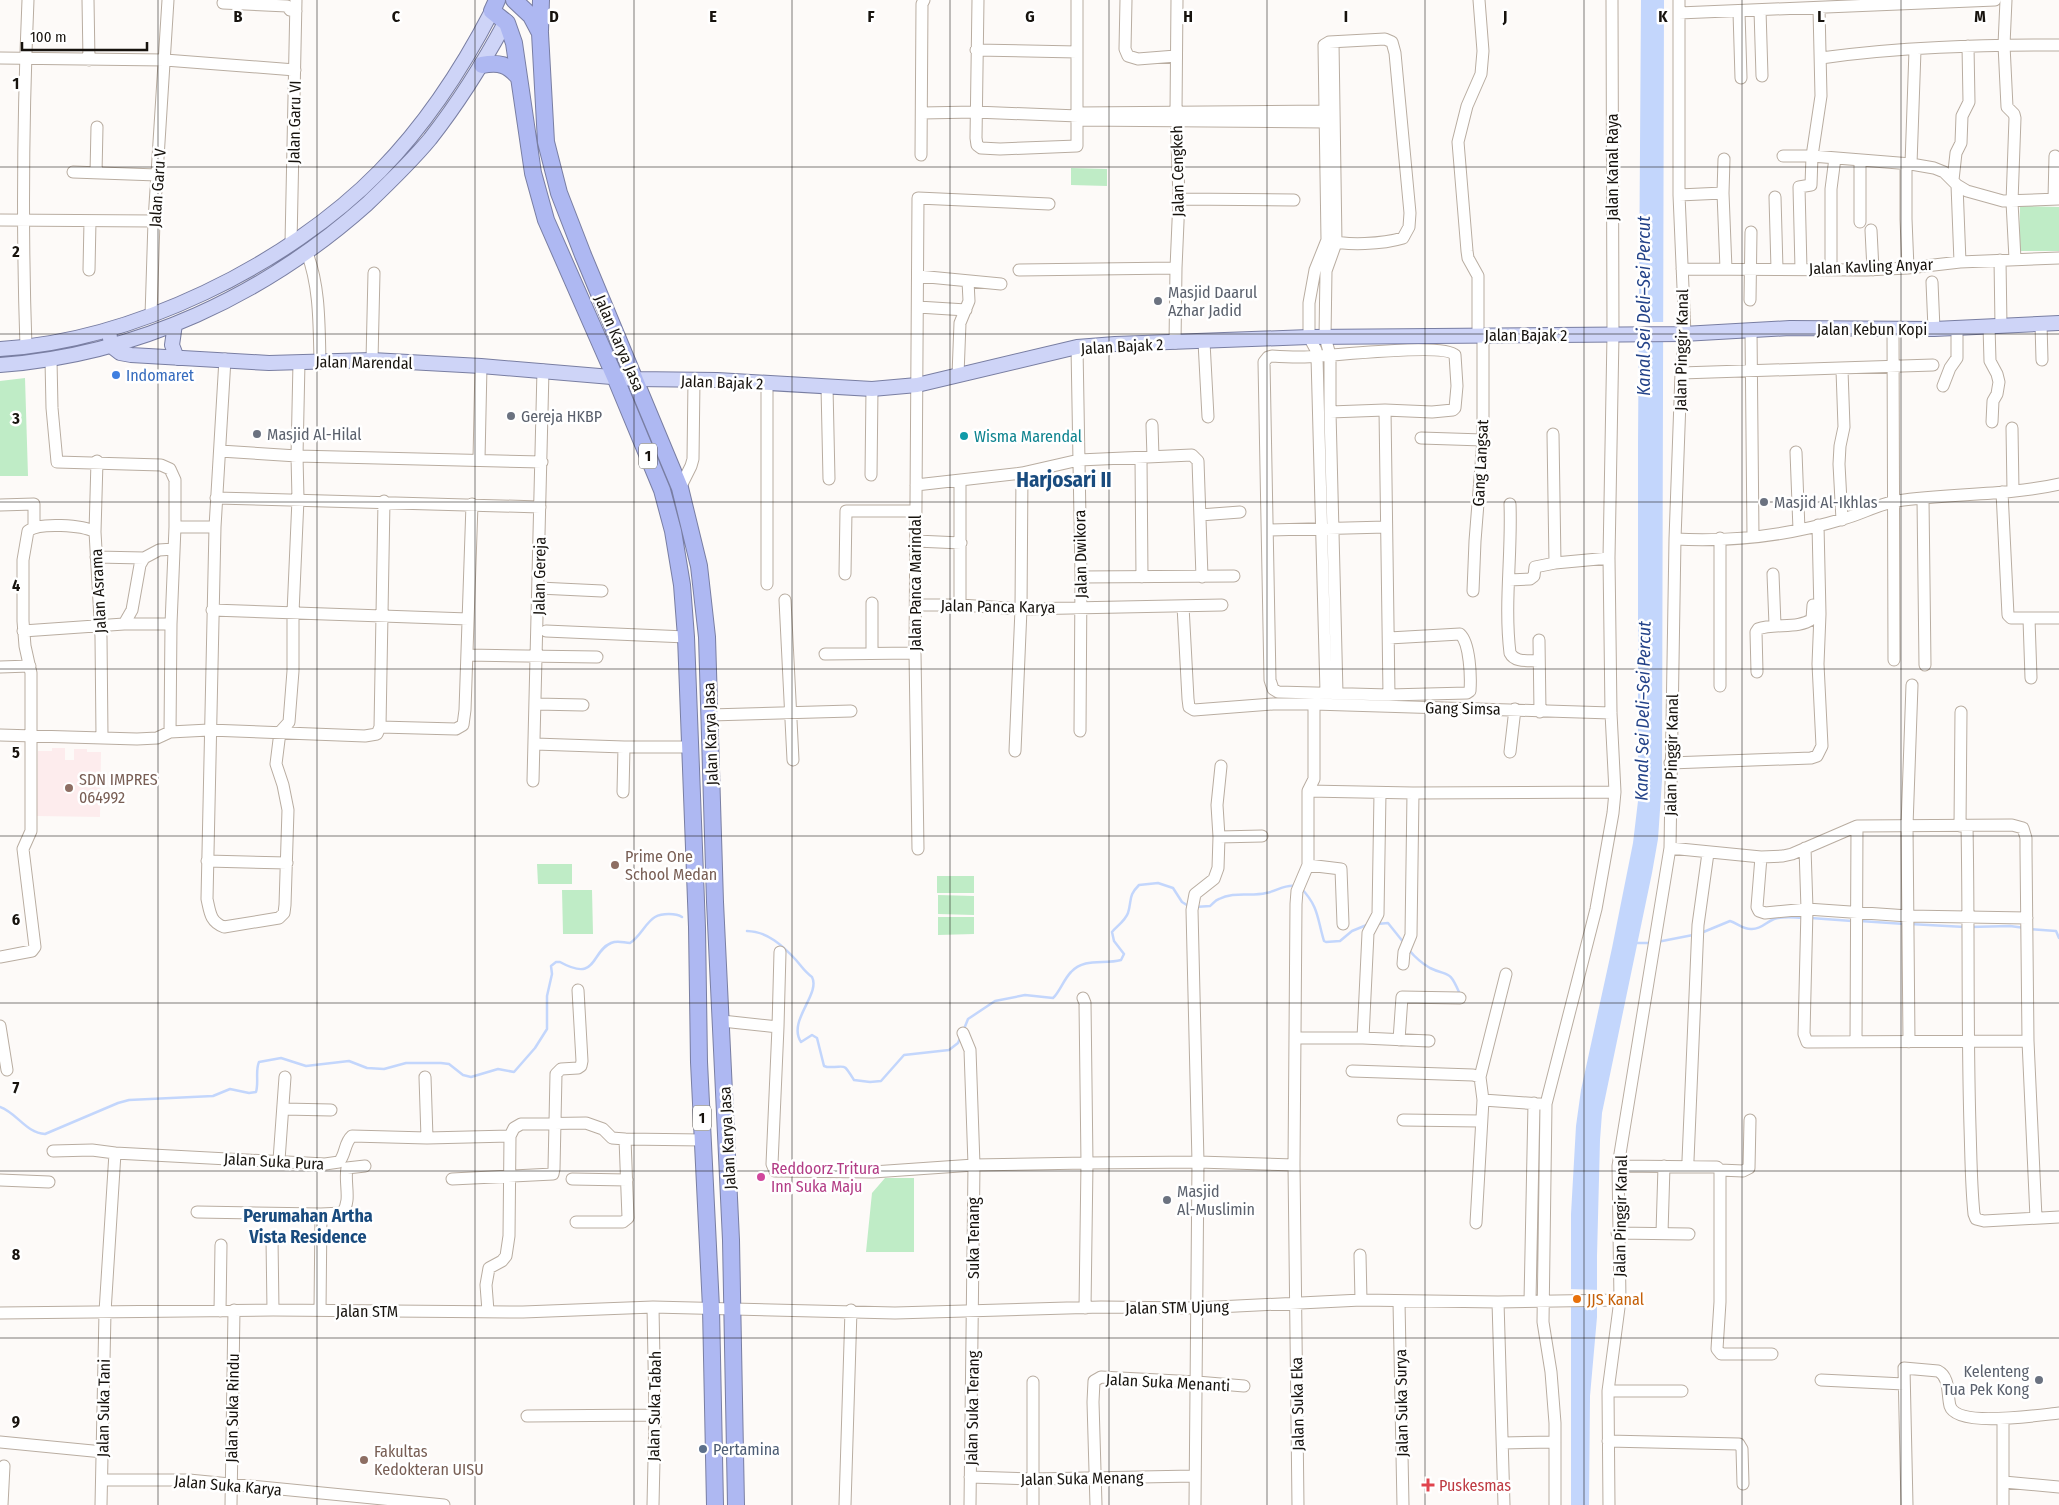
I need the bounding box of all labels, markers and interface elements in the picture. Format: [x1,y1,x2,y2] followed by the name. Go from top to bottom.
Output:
[234,7,243,26] text: B
[392,7,401,26] text: C
[549,7,559,26] text: D
[709,7,717,26] text: E
[867,7,875,26] text: F
[1025,7,1035,26] text: G
[1183,7,1193,26] text: H
[1344,7,1348,26] text: I
[1502,7,1507,26] text: J
[1658,7,1668,26] text: K
[1817,7,1825,26] text: L
[1974,7,1986,26] text: M
[22,20,148,52] scale bar
[30,28,67,46] text: 100 m
[13,74,19,93] text: 1
[284,80,305,164] street label: Jalan Garu VI
[1603,113,1622,221] street label: Jalan Kanal Raya
[1167,125,1188,217] street label: Jalan Cengkeh
[145,147,170,228] street label: Jalan Garu V
[1633,216,1655,396] water label: Kanal Sei Deli–Sei Percut
[11,242,20,261] text: 2
[1809,255,1934,278] street label: Jalan Kavling Anyar
[1168,283,1257,320] place label: Masjid Daarul Azhar Jadid
[1671,289,1692,411] street label: Jalan Pinggir Kanal
[591,292,649,395] street label: Jalan Karya Jasa
[1152,295,1164,307] marker: Masjid Daarul Azhar Jadid
[1817,320,1927,339] street label: Jalan Kebun Kopi
[1485,326,1567,345] street label: Jalan Bajak 2
[1080,335,1164,358] street label: Jalan Bajak 2
[315,352,413,373] street label: Jalan Marendal
[126,366,195,385] place label: Indomaret
[110,369,122,381] marker: Indomaret
[680,372,764,393] street label: Jalan Bajak 2
[521,407,602,426] place label: Gereja HKBP
[11,409,20,428] text: 3
[505,410,517,422] marker: Gereja HKBP
[1469,418,1492,507] street label: Gang Langsat
[267,425,362,444] place label: Masjid Al-Hilal
[974,427,1082,446] place label: Wisma Marendal
[251,428,263,440] marker: Masjid Al-Hilal
[958,430,970,442] marker: Wisma Marendal
[639,444,657,468] road number: 1
[1016,467,1112,493] district label: Harjosari II
[1774,493,1878,512] place label: Masjid Al-Ikhlas
[1758,496,1770,508] marker: Masjid Al-Ikhlas
[1070,509,1091,599] street label: Jalan Dwikora
[906,515,925,651] street label: Jalan Panca Marindal
[529,537,550,615] street label: Jalan Gereja
[87,548,110,634] street label: Jalan Asrama
[12,576,20,595] text: 4
[940,596,1056,617] street label: Jalan Panca Karya
[1630,621,1656,801] water label: Kanal Sei Deli–Sei Percut
[699,682,722,786] street label: Jalan Karya Jasa
[1661,694,1682,816] street label: Jalan Pinggir Kanal
[1425,698,1501,719] street label: Gang Simsa
[12,743,20,762] text: 5
[79,770,158,807] place label: SDN IMPRES 064992
[63,782,75,794] marker: SDN IMPRES 064992
[625,847,717,884] place label: Prime One School Medan
[609,859,621,871] marker: Prime One School Medan
[12,910,20,929] text: 6
[13,1078,20,1097] text: 7
[715,1086,740,1190] street label: Jalan Karya Jasa
[693,1106,711,1130] road number: 1
[223,1149,325,1174] street label: Jalan Suka Pura
[1610,1155,1631,1277] street label: Jalan Pinggir Kanal
[771,1159,880,1196] place label: Reddoorz Tritura Inn Suka Maju
[755,1171,767,1183] marker: Reddoorz Tritura Inn Suka Maju
[1177,1182,1255,1219] place label: Masjid Al-Muslimin
[1161,1194,1173,1206] marker: Masjid Al-Muslimin
[964,1197,983,1279] street label: Suka Tenang
[243,1205,373,1248] district label: Perumahan Artha Vista Residence
[12,1245,21,1264] text: 8
[1587,1290,1644,1309] place label: JJS Kanal
[1571,1293,1583,1305] marker: JJS Kanal
[1125,1297,1230,1318] street label: Jalan STM Ujung
[336,1302,398,1321] street label: Jalan STM
[1391,1349,1412,1457] street label: Jalan Suka Surya
[962,1350,983,1465] street label: Jalan Suka Terang
[644,1351,665,1461] street label: Jalan Suka Tabah
[222,1353,243,1463] street label: Jalan Suka Rindu
[1287,1357,1308,1451] street label: Jalan Suka Eka
[93,1359,114,1457] street label: Jalan Suka Tani
[1943,1362,2029,1399] place label: Kelenteng Tua Pek Kong
[1105,1370,1231,1395] street label: Jalan Suka Menanti
[2033,1374,2045,1386] marker: Kelenteng Tua Pek Kong
[12,1412,20,1431] text: 9
[713,1440,780,1459] place label: Pertamina
[374,1442,484,1479] place label: Fakultas Kedokteran UISU
[697,1443,709,1455] marker: Pertamina
[358,1454,370,1466] marker: Fakultas Kedokteran UISU
[1020,1468,1144,1489] street label: Jalan Suka Menang
[173,1471,283,1500] street label: Jalan Suka Karya
[1439,1476,1511,1495] place label: Puskesmas
[1421,1478,1435,1492] marker: Puskesmas

